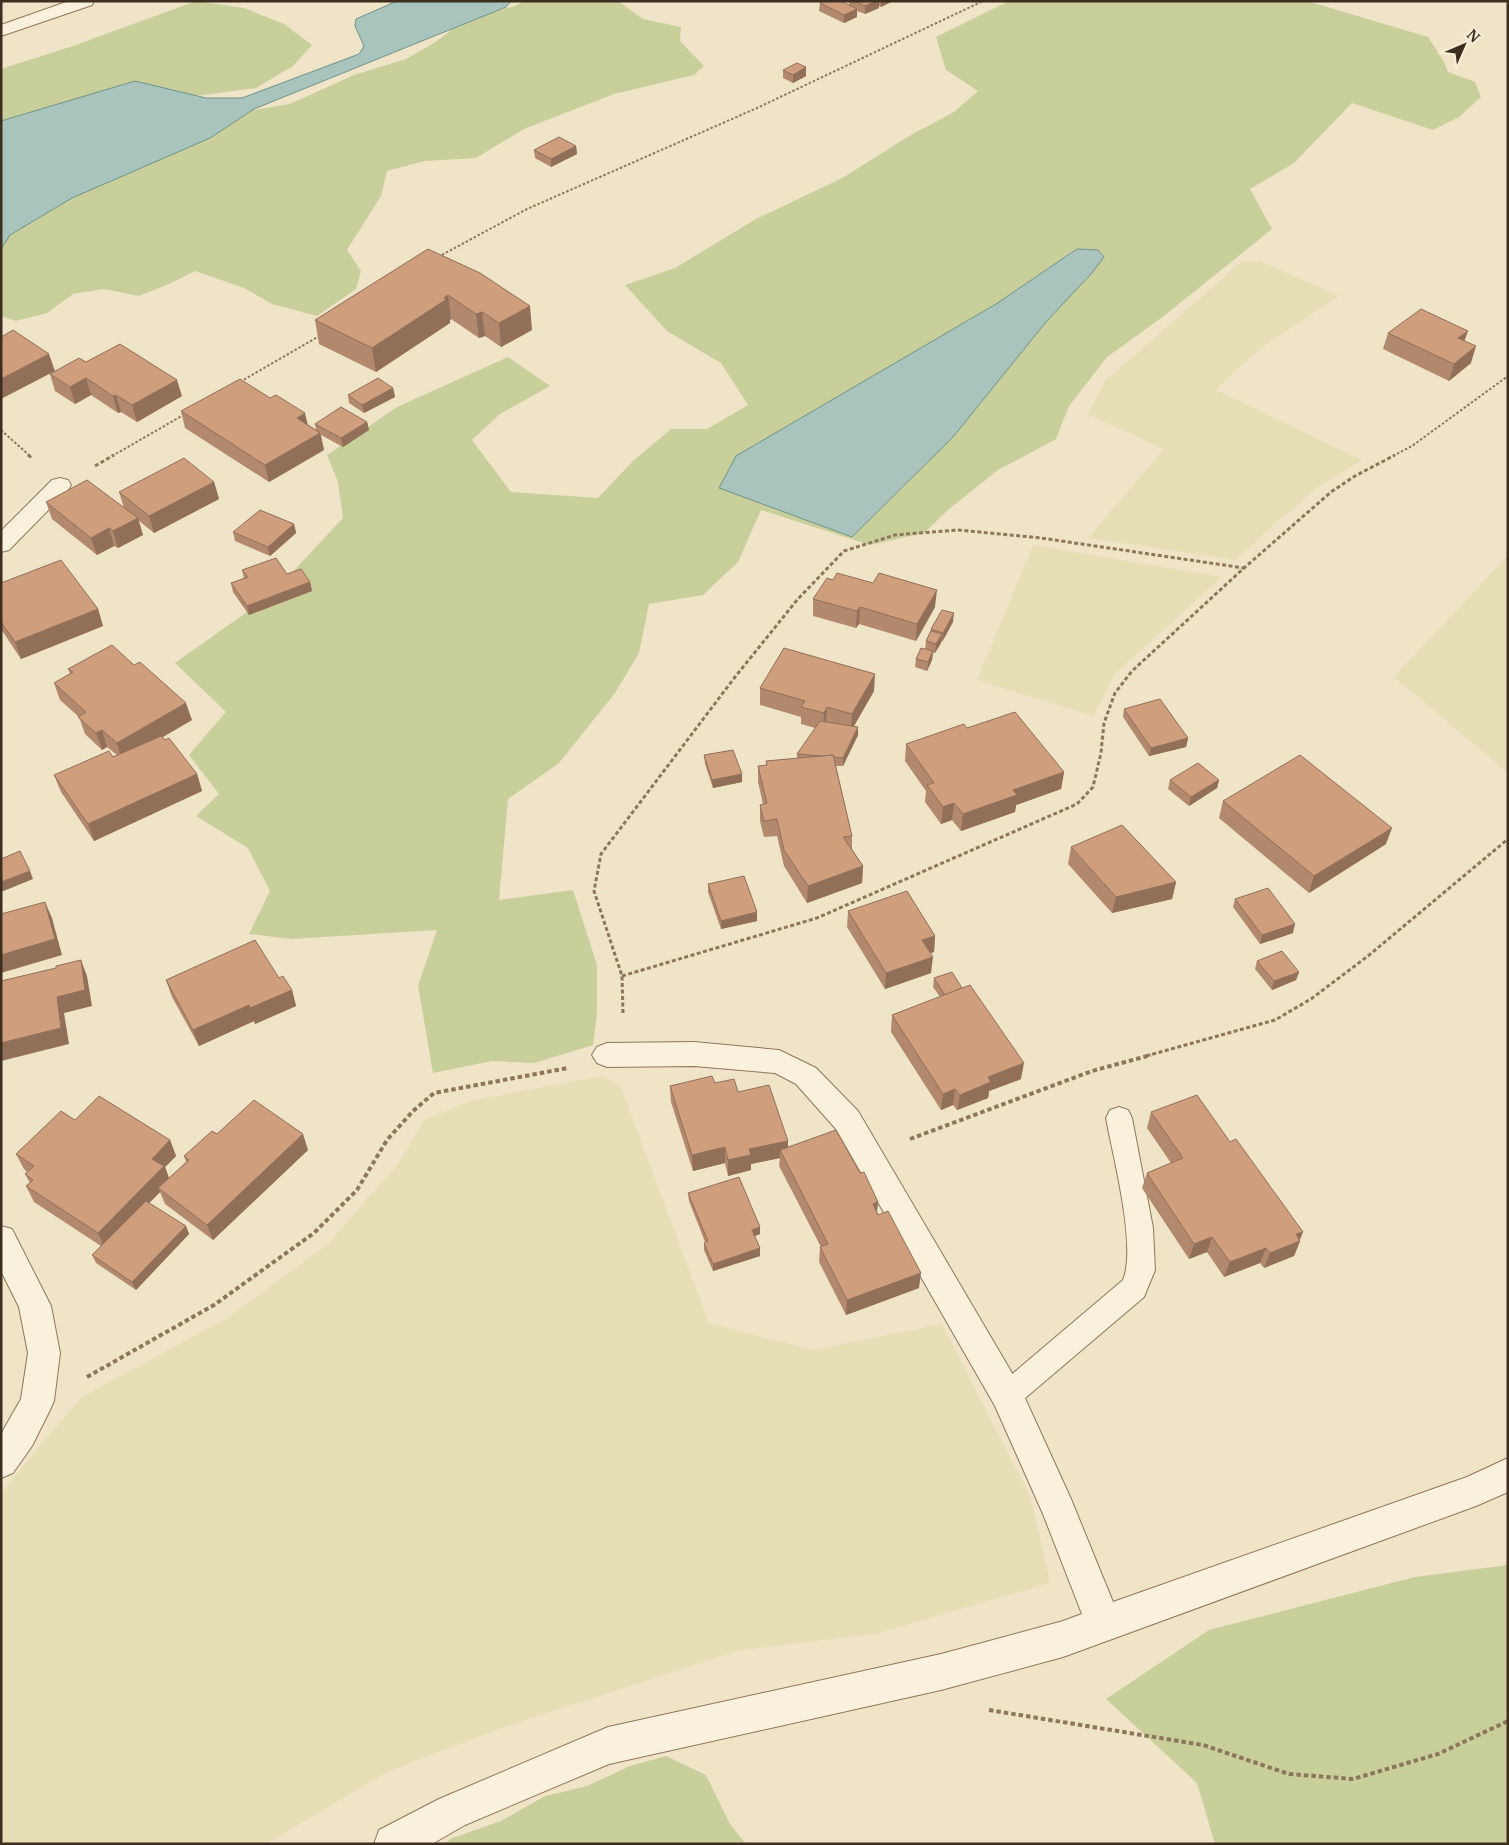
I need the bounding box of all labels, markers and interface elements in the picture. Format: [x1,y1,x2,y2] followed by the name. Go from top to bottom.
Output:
[1439,20,1489,70] north arrow
[1463,26,1483,46] text: N

